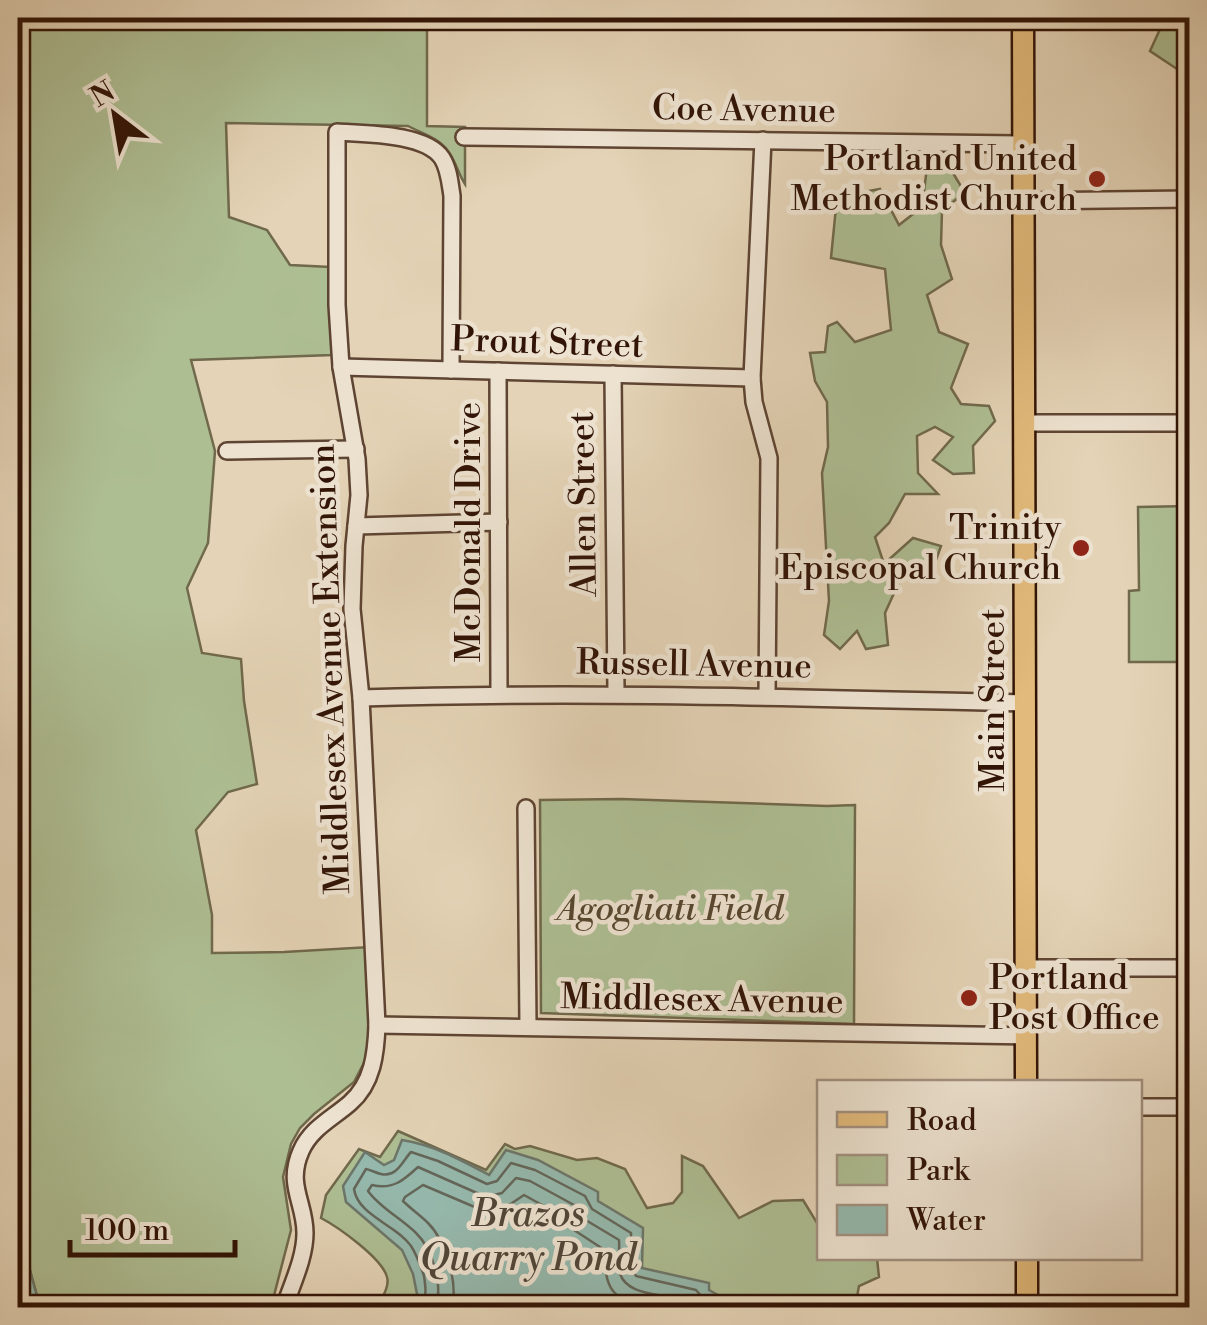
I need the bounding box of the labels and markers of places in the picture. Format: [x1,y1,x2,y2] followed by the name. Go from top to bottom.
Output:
[791,138,1077,221] place label: Portland United Methodist Church
[1086,168,1108,190] marker: Portland United Methodist Church
[779,507,1062,590] place label: Trinity Episcopal Church
[1070,537,1092,559] marker: Trinity Episcopal Church
[989,957,1160,1040] place label: Portland Post Office
[958,987,980,1009] marker: Portland Post Office

